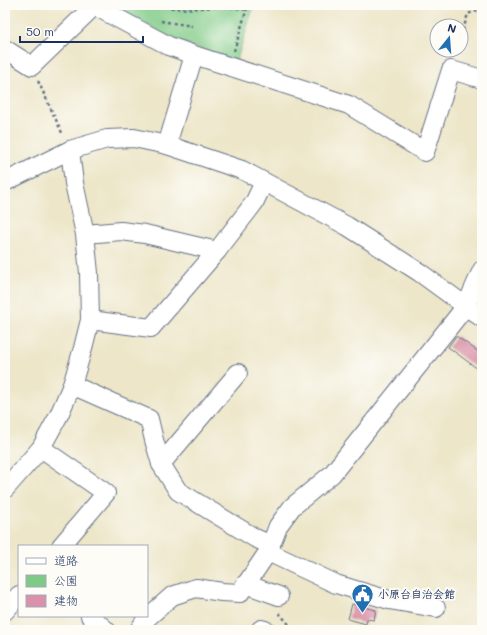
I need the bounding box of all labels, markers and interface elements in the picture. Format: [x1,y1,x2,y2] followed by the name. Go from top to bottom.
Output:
[20,18,143,44] scale bar
[429,18,469,58] north arrow
[446,20,458,36] text: N
[26,23,54,39] text: 50 m
[18,545,148,617] legend
[54,552,78,568] text: 道路
[54,572,78,588] text: 公園
[349,581,375,614] public building icon: 小原台自治会館
[378,586,455,601] place label: 小原台自治会館
[54,592,78,608] text: 建物

